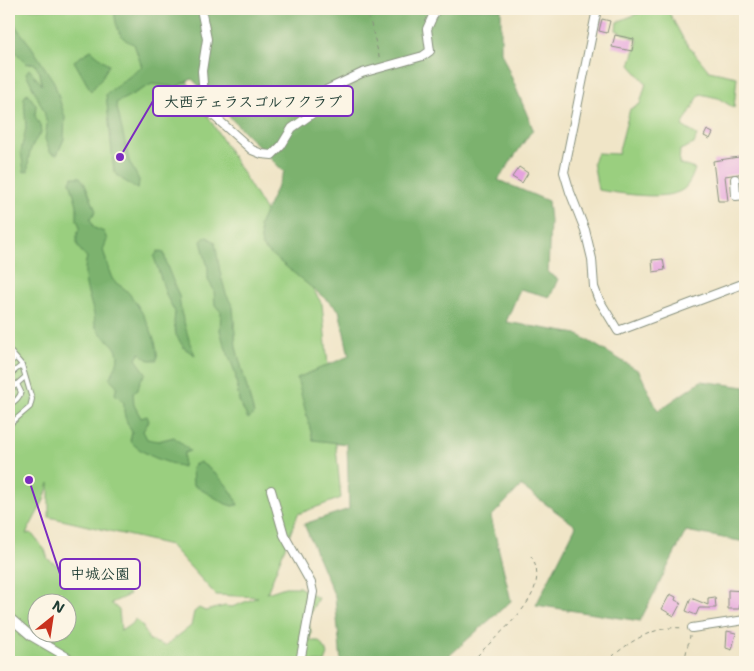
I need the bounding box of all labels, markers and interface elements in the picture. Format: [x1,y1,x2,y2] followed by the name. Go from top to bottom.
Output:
[153,86,353,116] callout: 大西テェラスゴルフクラブ
[164,92,342,112] text: 大西テェラスゴルフクラブ
[60,559,140,589] callout: 中城公園
[70,564,130,584] text: 中城公園
[28,594,78,644] north arrow
[49,596,68,617] text: N

